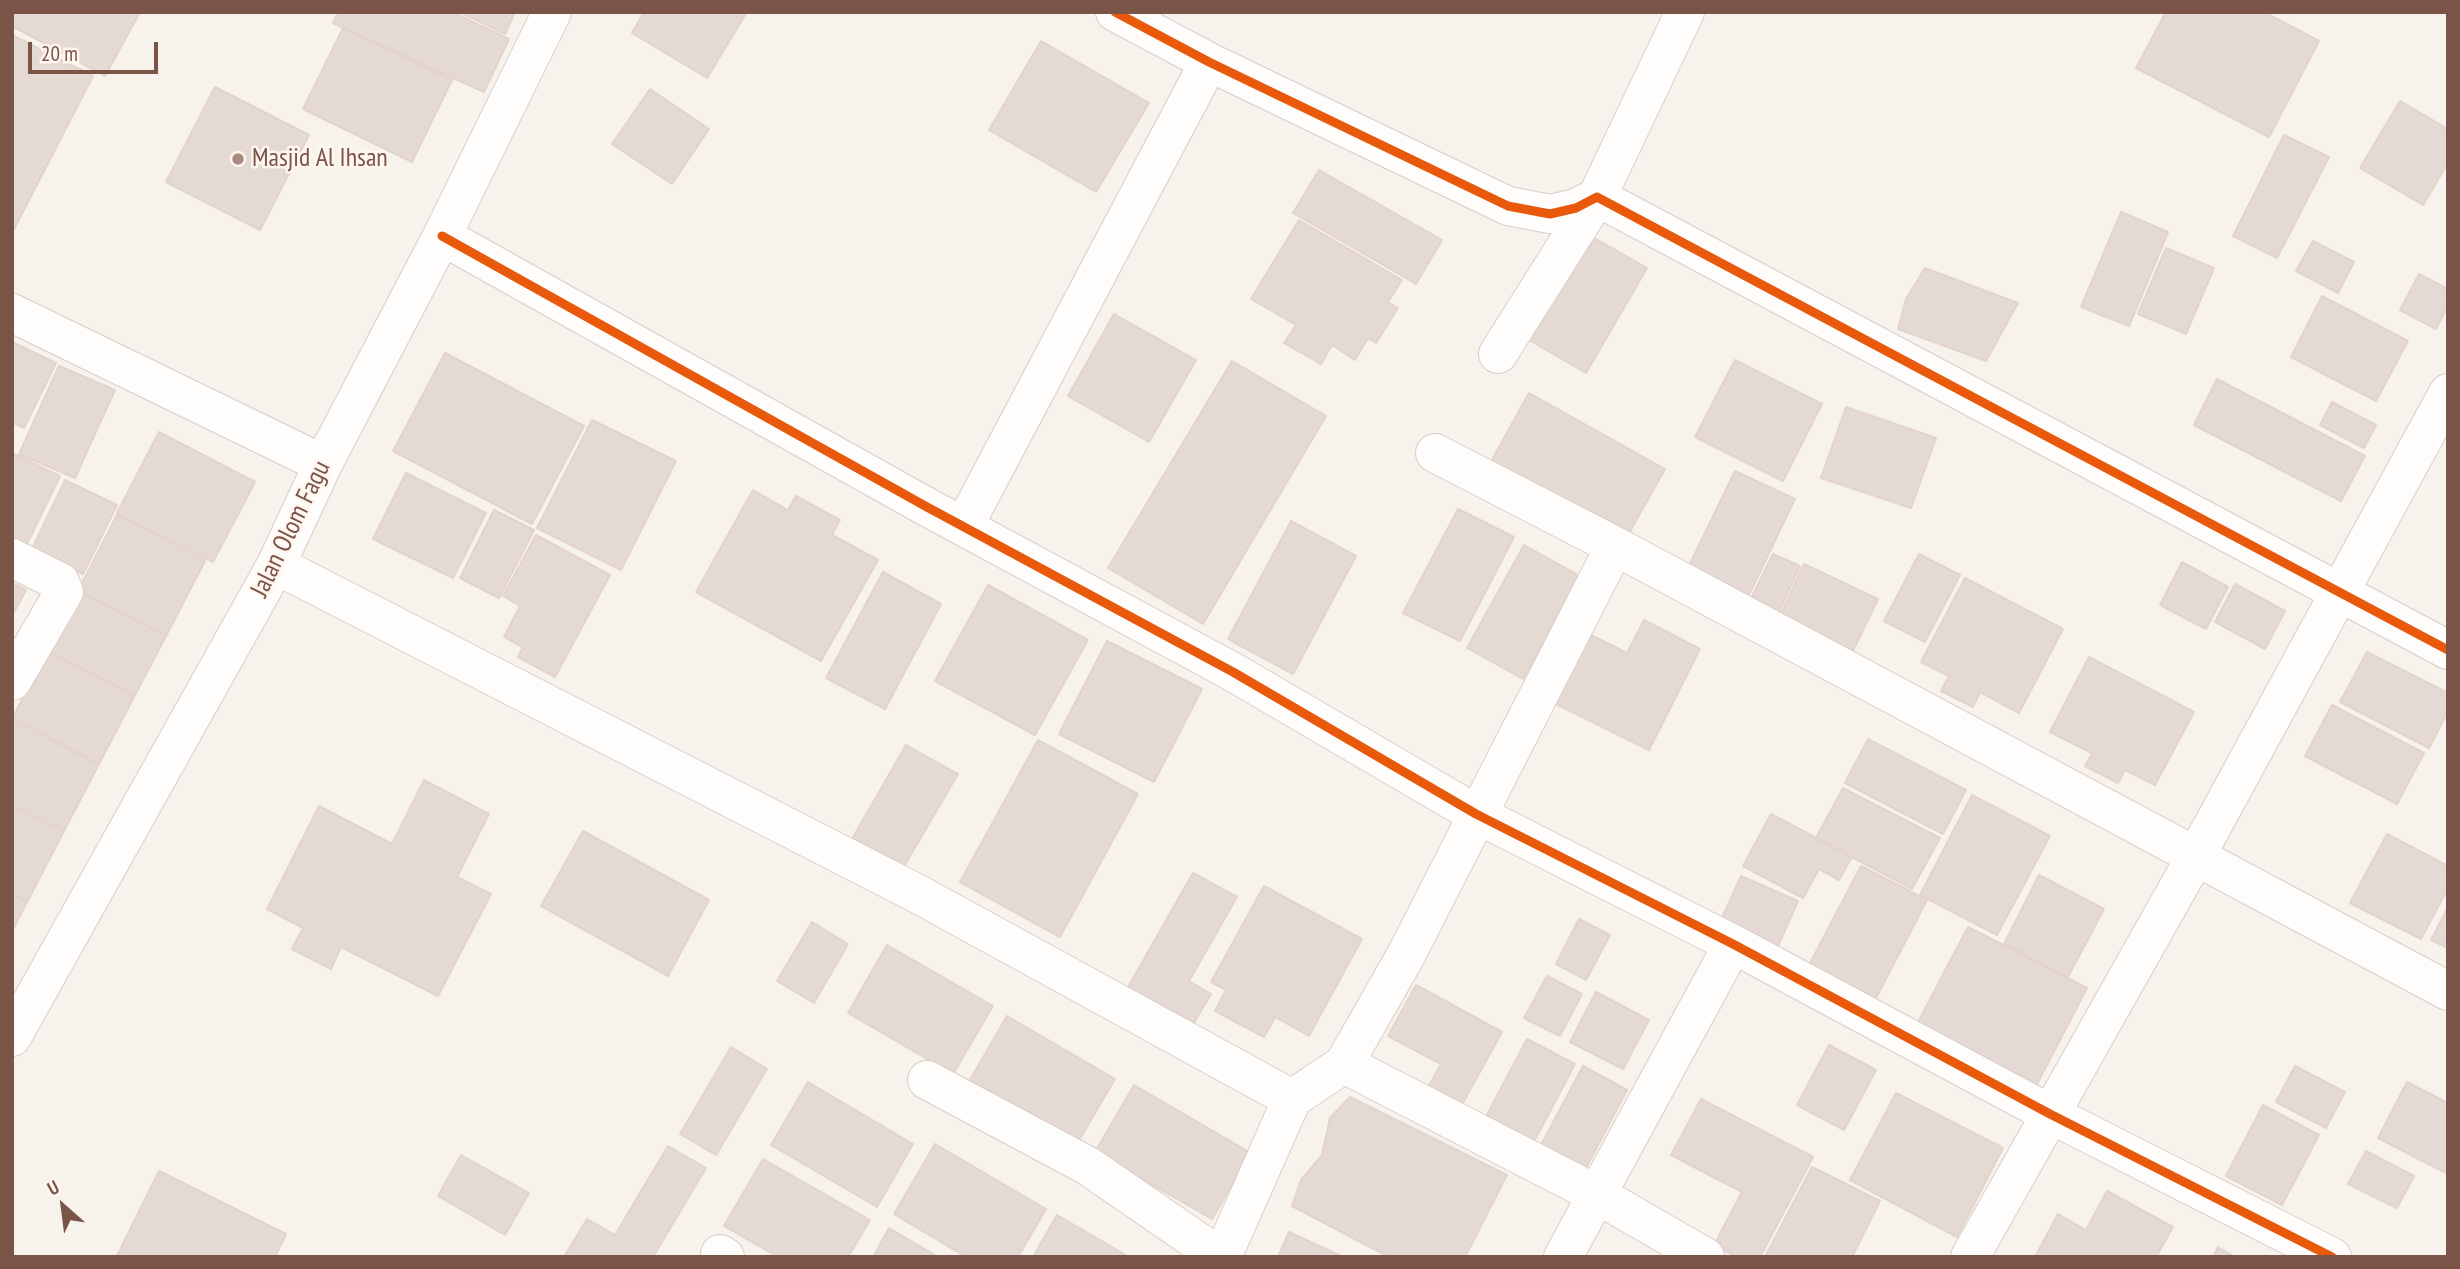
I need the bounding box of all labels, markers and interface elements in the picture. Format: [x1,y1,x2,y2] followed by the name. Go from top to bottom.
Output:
[32,28,161,72] scale bar
[41,40,78,67] text: 20 m
[252,143,388,175] place label: Masjid Al Ihsan
[230,151,246,167] marker: Masjid Al Ihsan
[245,456,337,602] street label: Jalan Olom Fagu
[28,1171,98,1241] north arrow
[43,1175,63,1200] text: U

